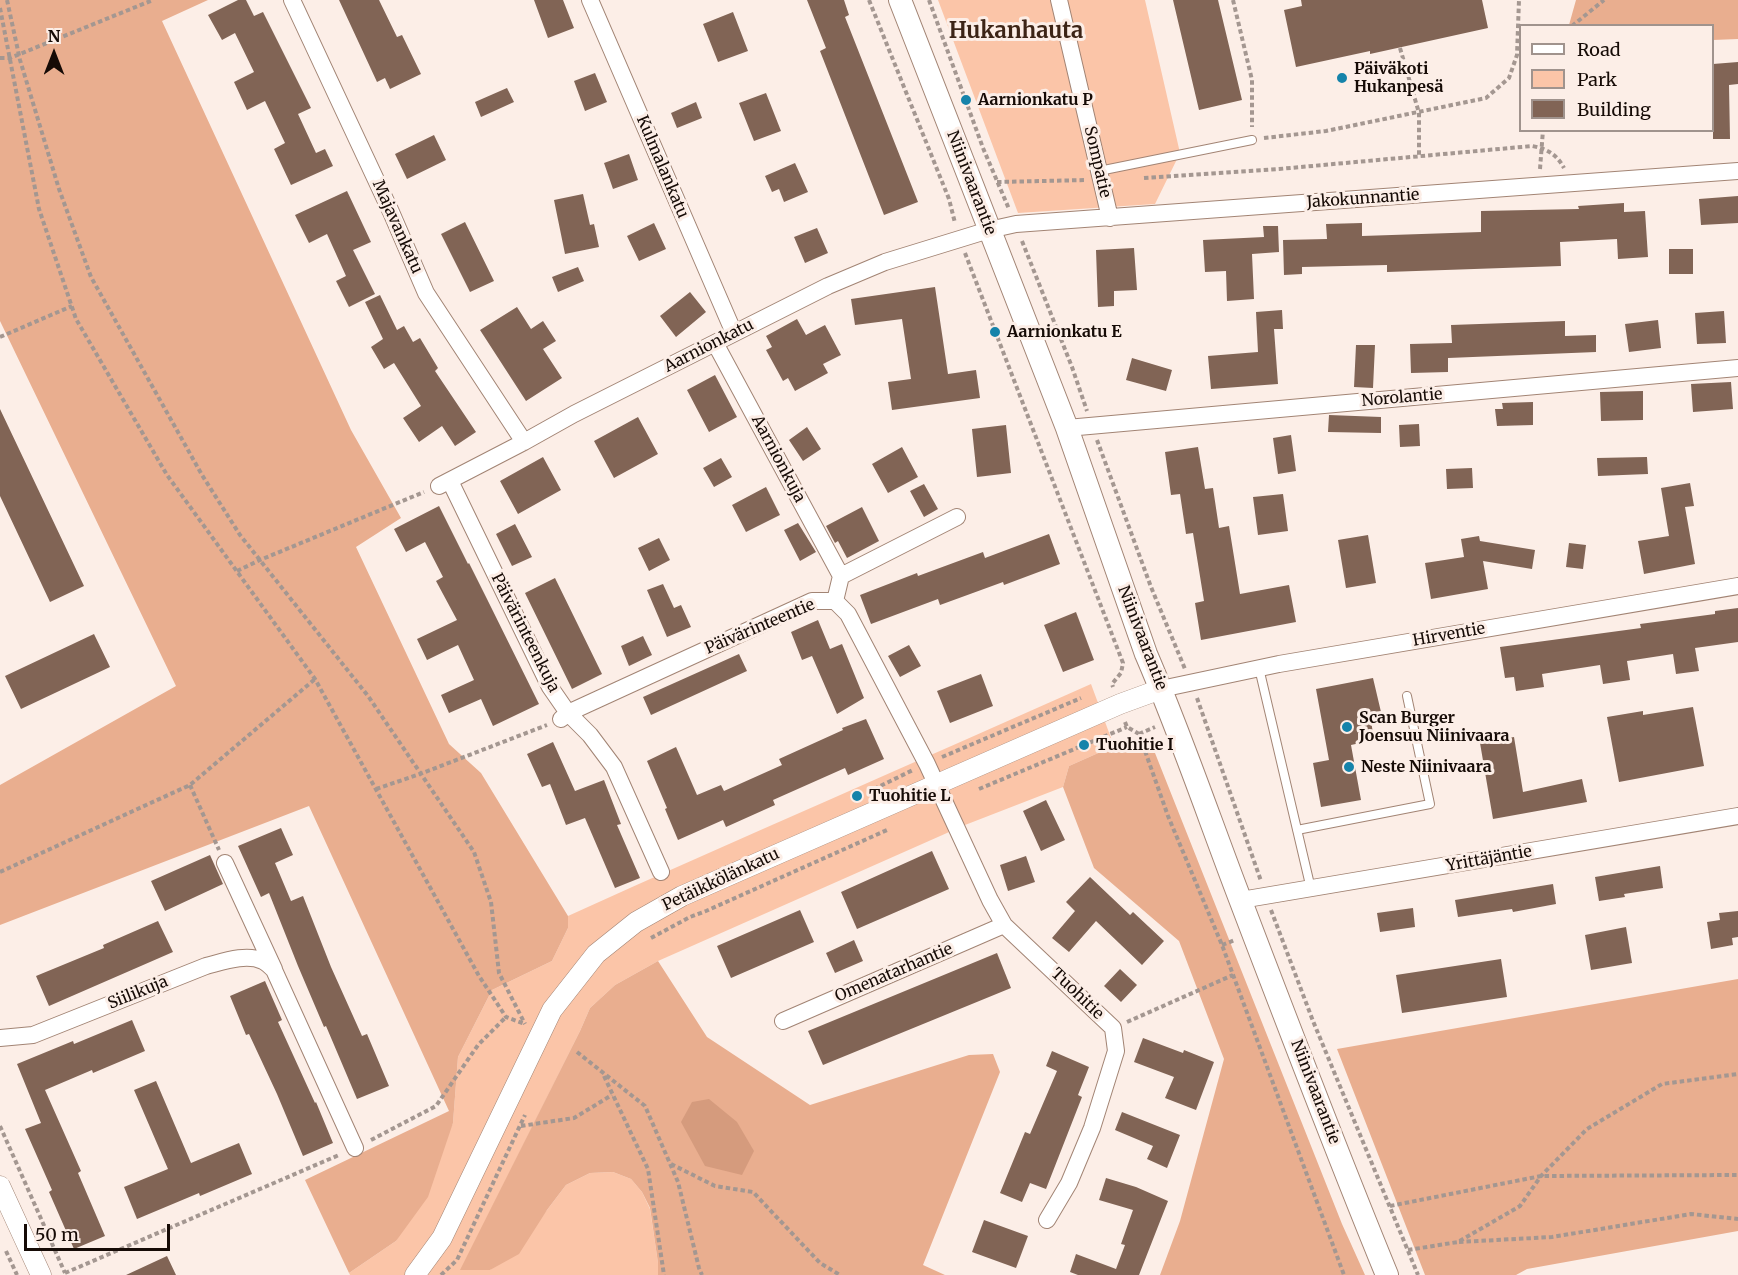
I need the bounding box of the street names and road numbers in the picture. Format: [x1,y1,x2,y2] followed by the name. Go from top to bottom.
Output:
[632,113,692,221] street label: Kulmalankatu
[1079,124,1115,200] street label: Sompatie
[942,128,1000,238] street label: Niinivaarantie
[368,177,426,277] street label: Majavankatu
[1306,185,1420,213] street label: Jakokunnantie
[661,315,757,377] street label: Aarnionkatu
[1361,385,1443,411] street label: Norolantie
[747,412,809,506] street label: Aarnionkuja
[487,570,563,696] street label: Päivärinteenkuja
[1113,583,1171,693] street label: Niinivaarantie
[702,595,818,659] street label: Päivärinteentie
[1411,619,1487,651] street label: Hirventie
[1445,842,1533,876] street label: Yrittäjäntie
[660,845,782,915] street label: Petäikkölänkatu
[832,940,956,1006] street label: Omenatarhantie
[1047,964,1107,1024] street label: Tuohitie
[105,972,171,1014] street label: Siilikuja
[1286,1037,1344,1147] street label: Niinivaarantie

